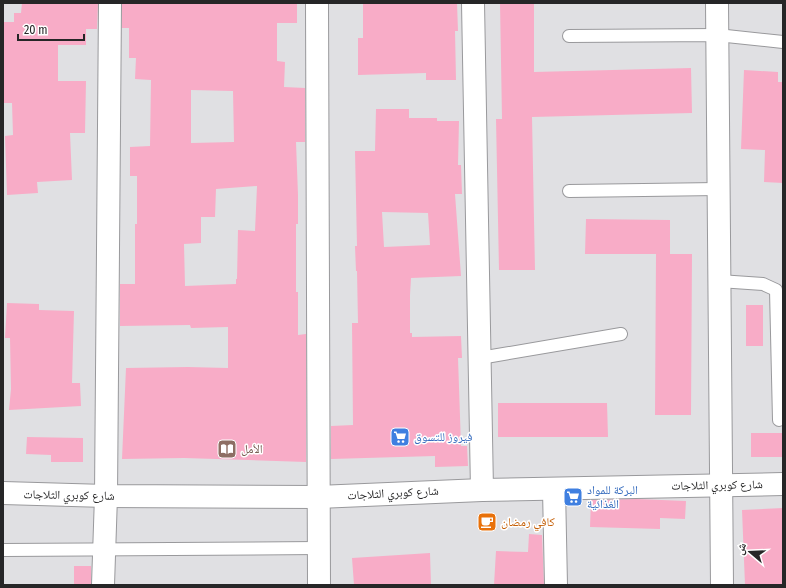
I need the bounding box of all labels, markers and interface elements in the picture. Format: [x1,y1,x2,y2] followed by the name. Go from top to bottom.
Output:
[18,16,84,42] scale bar
[24,23,48,37] text: 20 m
[389,426,411,448] supermarket icon: فيروز للتسوق
[414,430,472,444] place label: فيروز للتسوق
[216,438,238,460] library icon: الأمل
[241,442,263,456] place label: الأمل
[671,477,763,496] street label: شارع كوبري الثلاجات
[587,483,638,511] place label: البركة للمواد الغذائية
[347,484,439,505] street label: شارع كوبري الثلاجات
[562,486,584,508] supermarket icon: البركة للمواد الغذائية
[23,487,115,506] street label: شارع كوبري الثلاجات
[476,511,498,533] cafe icon: كافي رمضان
[501,515,555,532] place label: كافي رمضان
[730,532,770,572] north arrow
[733,541,750,557] text: ش

